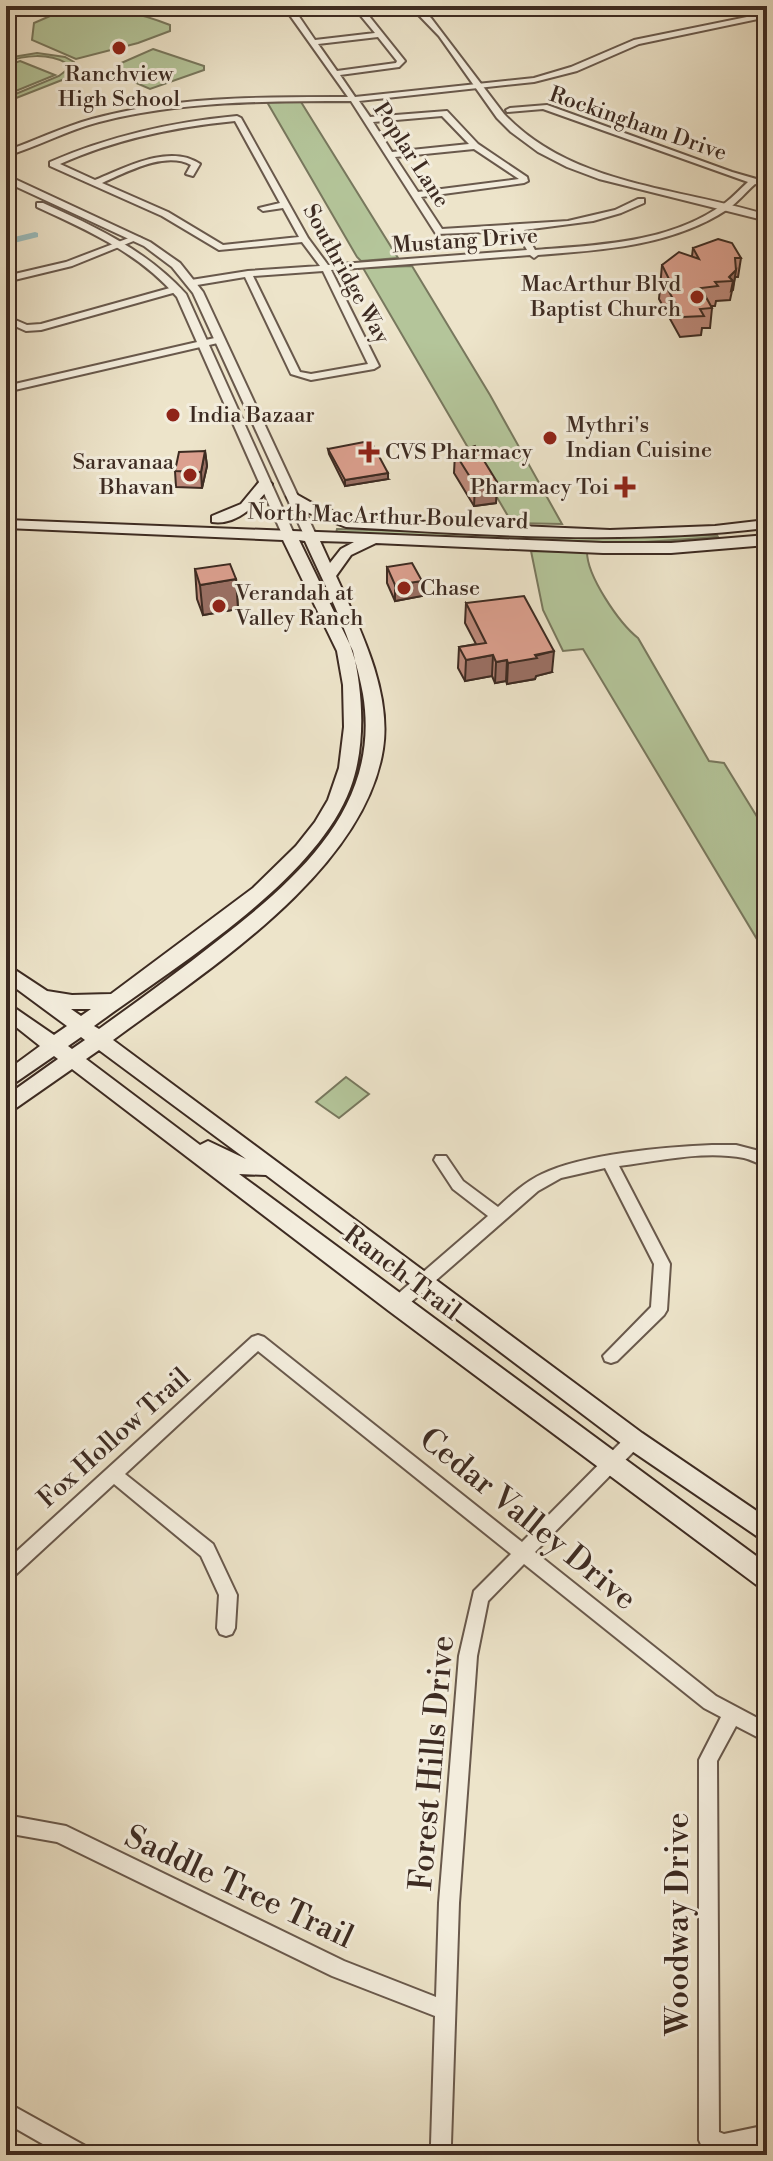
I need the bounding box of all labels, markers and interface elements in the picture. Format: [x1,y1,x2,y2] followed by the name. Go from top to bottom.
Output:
[110,39,128,57] marker: Ranchview High School
[58,61,180,113] place label: Ranchview High School
[546,81,730,167] street label: Rockingham Drive
[367,97,455,213] street label: Poplar Lane
[297,200,396,349] street label: Southridge Way
[391,222,539,260] street label: Mustang Drive
[521,271,681,323] place label: MacArthur Blvd Baptist Church
[688,288,706,306] marker: MacArthur Blvd Baptist Church
[189,402,315,429] place label: India Bazaar
[164,406,182,424] marker: India Bazaar
[566,412,712,464] place label: Mythri's Indian Cuisine
[541,429,559,447] marker: Mythri's Indian Cuisine
[385,439,533,466] place label: CVS Pharmacy
[360,443,378,461] marker: CVS Pharmacy
[72,449,175,501] place label: Saravanaa Bhavan
[181,466,199,484] marker: Saravanaa Bhavan
[470,474,609,501] place label: Pharmacy Toi
[616,478,634,496] marker: Pharmacy Toi
[247,499,529,535] street label: North MacArthur Boulevard
[420,575,480,602] place label: Chase
[395,579,413,597] marker: Chase
[234,580,363,632] place label: Verandah at Valley Ranch
[210,597,228,615] marker: Verandah at Valley Ranch
[337,1218,467,1328] street label: Ranch Trail
[31,1361,197,1515] street label: Fox Hollow Trail
[411,1419,645,1619] street label: Cedar Valley Drive
[401,1634,463,1892] street label: Forest Hills Drive
[658,1812,698,2037] street label: Woodway Drive
[118,1817,360,1958] street label: Saddle Tree Trail

